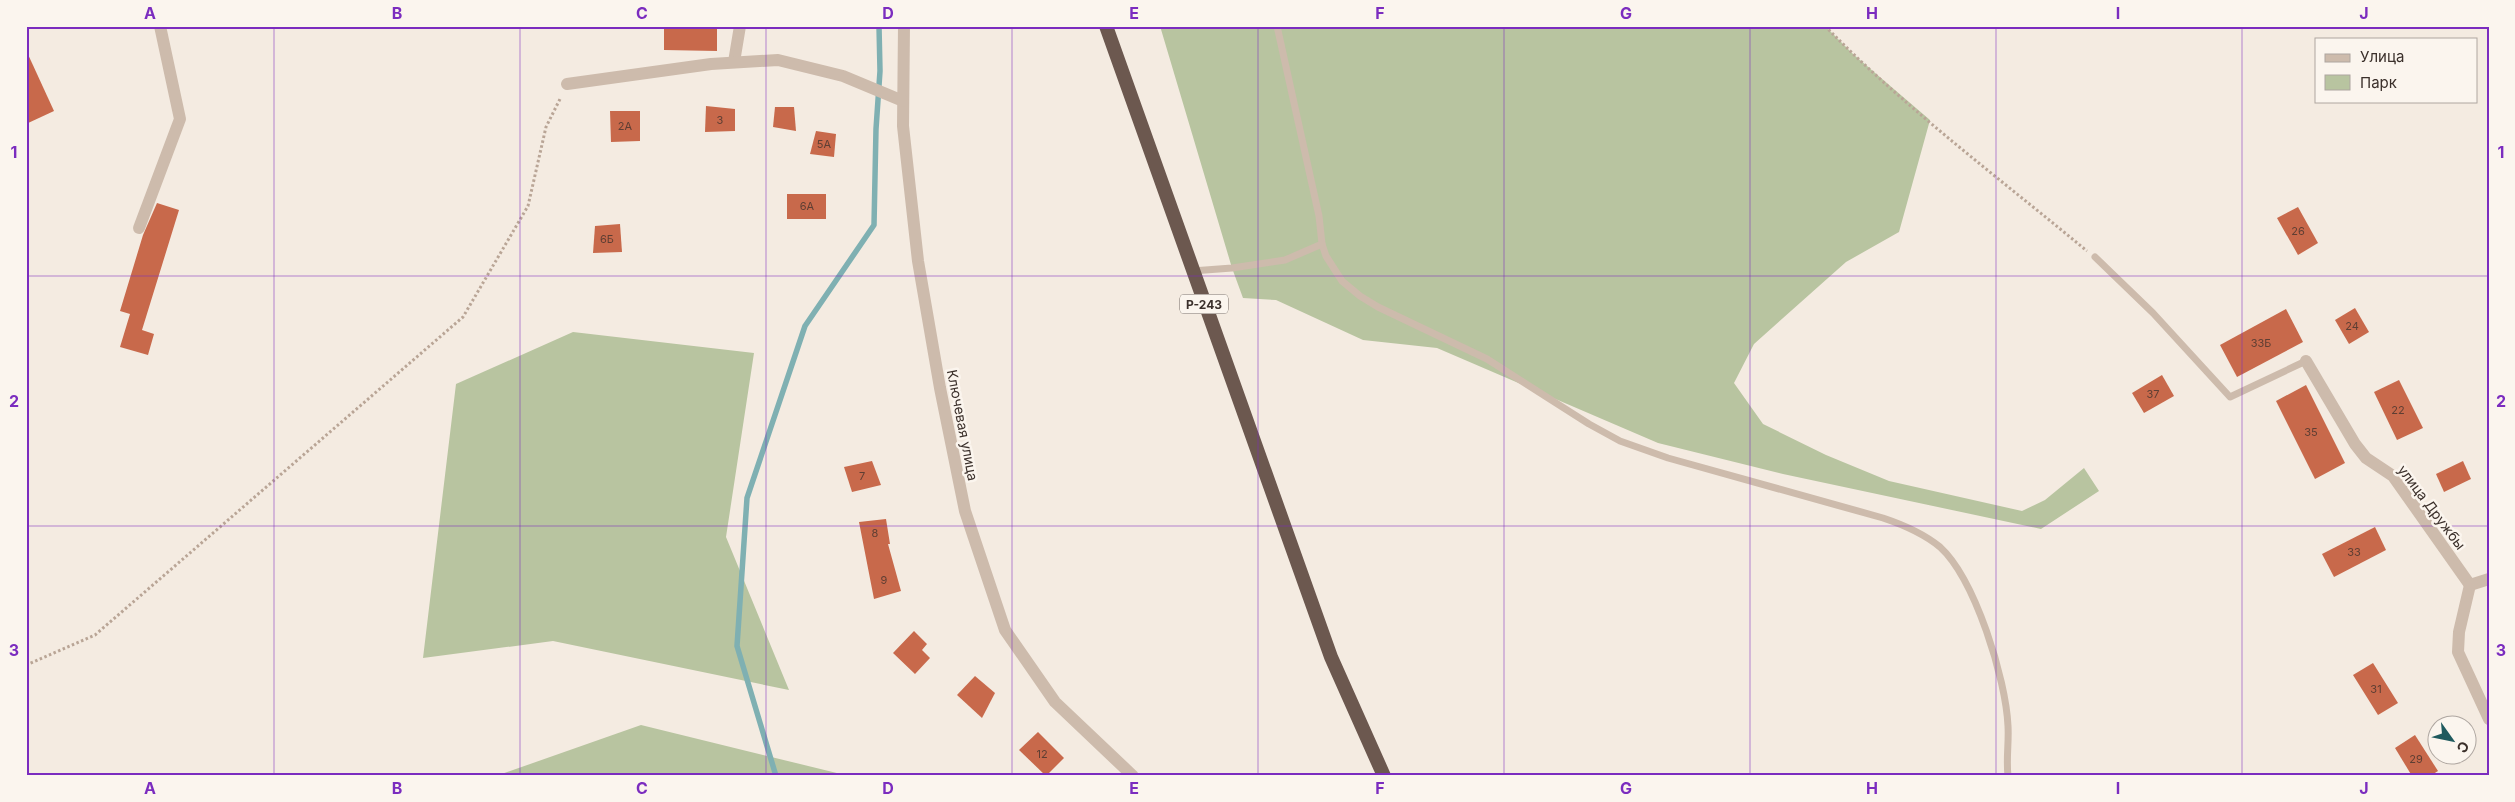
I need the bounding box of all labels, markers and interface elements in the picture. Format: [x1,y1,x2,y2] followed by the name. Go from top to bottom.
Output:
[144,3,156,23] text: A
[392,3,402,23] text: B
[636,3,648,23] text: C
[882,3,894,23] text: D
[1129,3,1139,23] text: E
[1375,3,1385,23] text: F
[1620,3,1632,23] text: G
[1866,3,1878,23] text: H
[2116,3,2120,23] text: I
[2359,3,2369,23] text: J
[2315,38,2478,102] legend
[2360,47,2404,66] text: Улица
[2360,73,2397,92] text: Парк
[717,113,724,127] house number: 3
[618,119,633,133] house number: 2А
[817,137,832,151] house number: 5А
[11,142,17,162] text: 1
[2498,142,2504,162] text: 1
[800,199,815,213] house number: 6А
[2291,224,2305,238] house number: 26
[600,232,614,246] house number: 6Б
[1180,294,1228,314] road number: Р-243
[2345,319,2359,333] house number: 24
[2251,336,2271,350] house number: 33Б
[944,368,982,482] street label: Ключевая улица
[2146,387,2160,401] house number: 37
[9,391,19,411] text: 2
[2496,391,2506,411] text: 2
[2391,403,2405,417] house number: 22
[2304,425,2318,439] house number: 35
[2395,461,2469,553] street label: улица Дружбы
[859,469,865,483] house number: 7
[872,526,879,540] house number: 8
[2347,545,2361,559] house number: 33
[881,573,888,587] house number: 9
[9,640,19,660] text: 3
[2496,640,2506,660] text: 3
[2370,682,2382,696] house number: 31
[2428,714,2478,764] north arrow
[2453,738,2473,756] text: С
[1036,747,1048,761] house number: 12
[2409,752,2423,766] house number: 29
[144,778,156,798] text: A
[392,778,402,798] text: B
[636,778,648,798] text: C
[882,778,894,798] text: D
[1129,778,1139,798] text: E
[1375,778,1385,798] text: F
[1620,778,1632,798] text: G
[1866,778,1878,798] text: H
[2116,778,2120,798] text: I
[2359,778,2369,798] text: J

